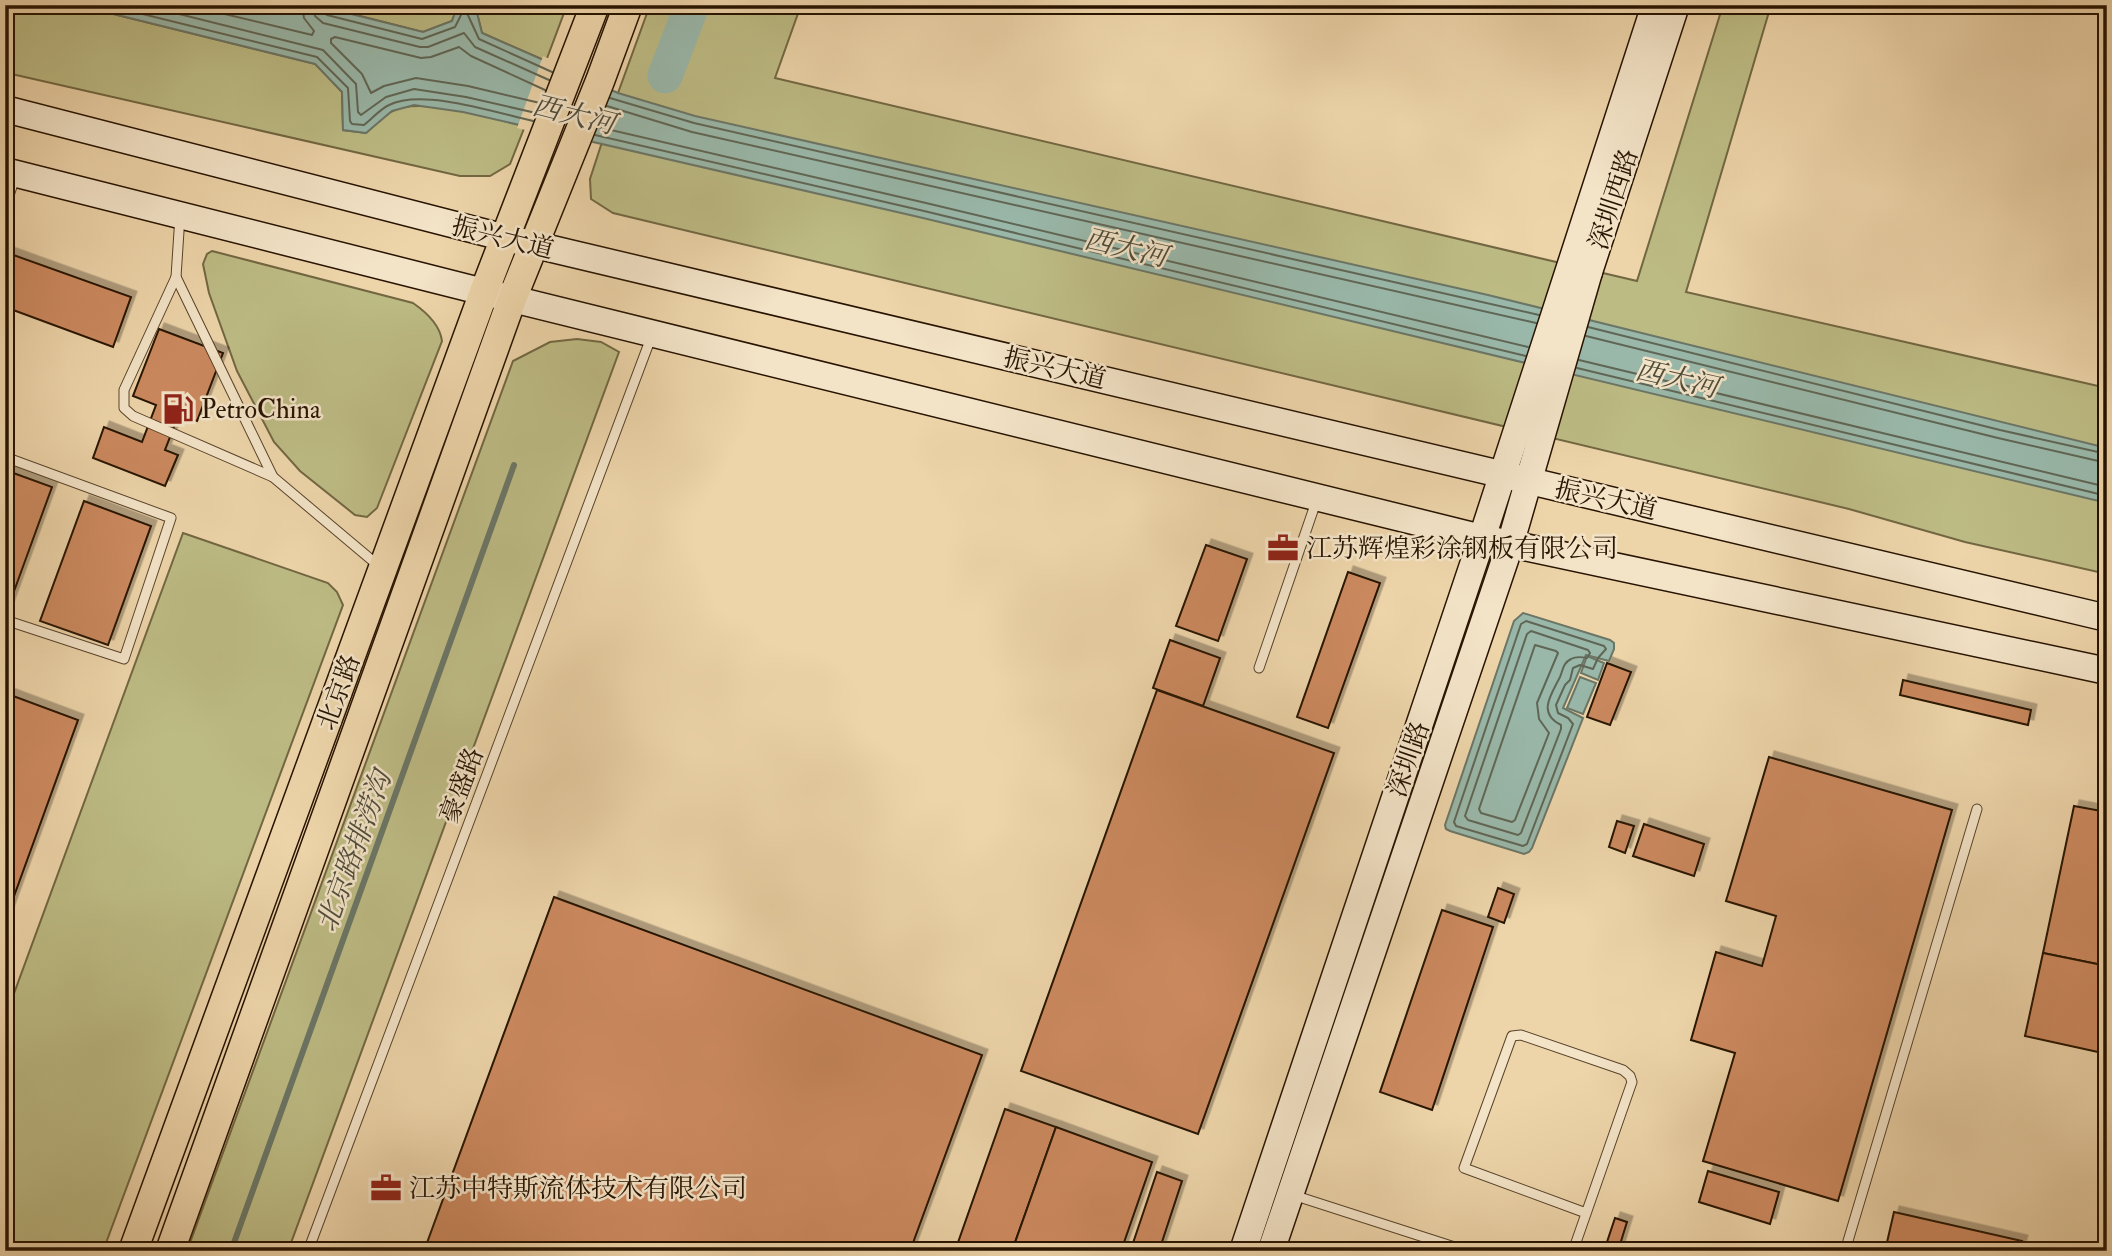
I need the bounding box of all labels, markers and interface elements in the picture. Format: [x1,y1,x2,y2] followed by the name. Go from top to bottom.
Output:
[529,88,623,144] water label: 西大河
[1583,145,1645,254] street label: 深圳西路
[448,210,557,266] street label: 振兴大道
[1081,222,1175,276] water label: 西大河
[1001,342,1109,396] street label: 振兴大道
[1632,353,1726,407] water label: 西大河
[161,392,195,426] fuel station icon: PetroChina
[201,394,321,426] place label: PetroChina
[1552,473,1660,527] street label: 振兴大道
[1266,531,1300,565] office icon: 江苏辉煌彩涂钢板有限公司
[1306,533,1618,565] place label: 江苏辉煌彩涂钢板有限公司
[311,650,367,734] street label: 北京路
[1381,717,1437,801] street label: 深圳路
[433,743,491,828] street label: 豪盛路
[309,763,401,936] water label: 北京路排涝沟
[369,1171,403,1205] office icon: 江苏中特斯流体技术有限公司
[409,1173,747,1205] place label: 江苏中特斯流体技术有限公司

